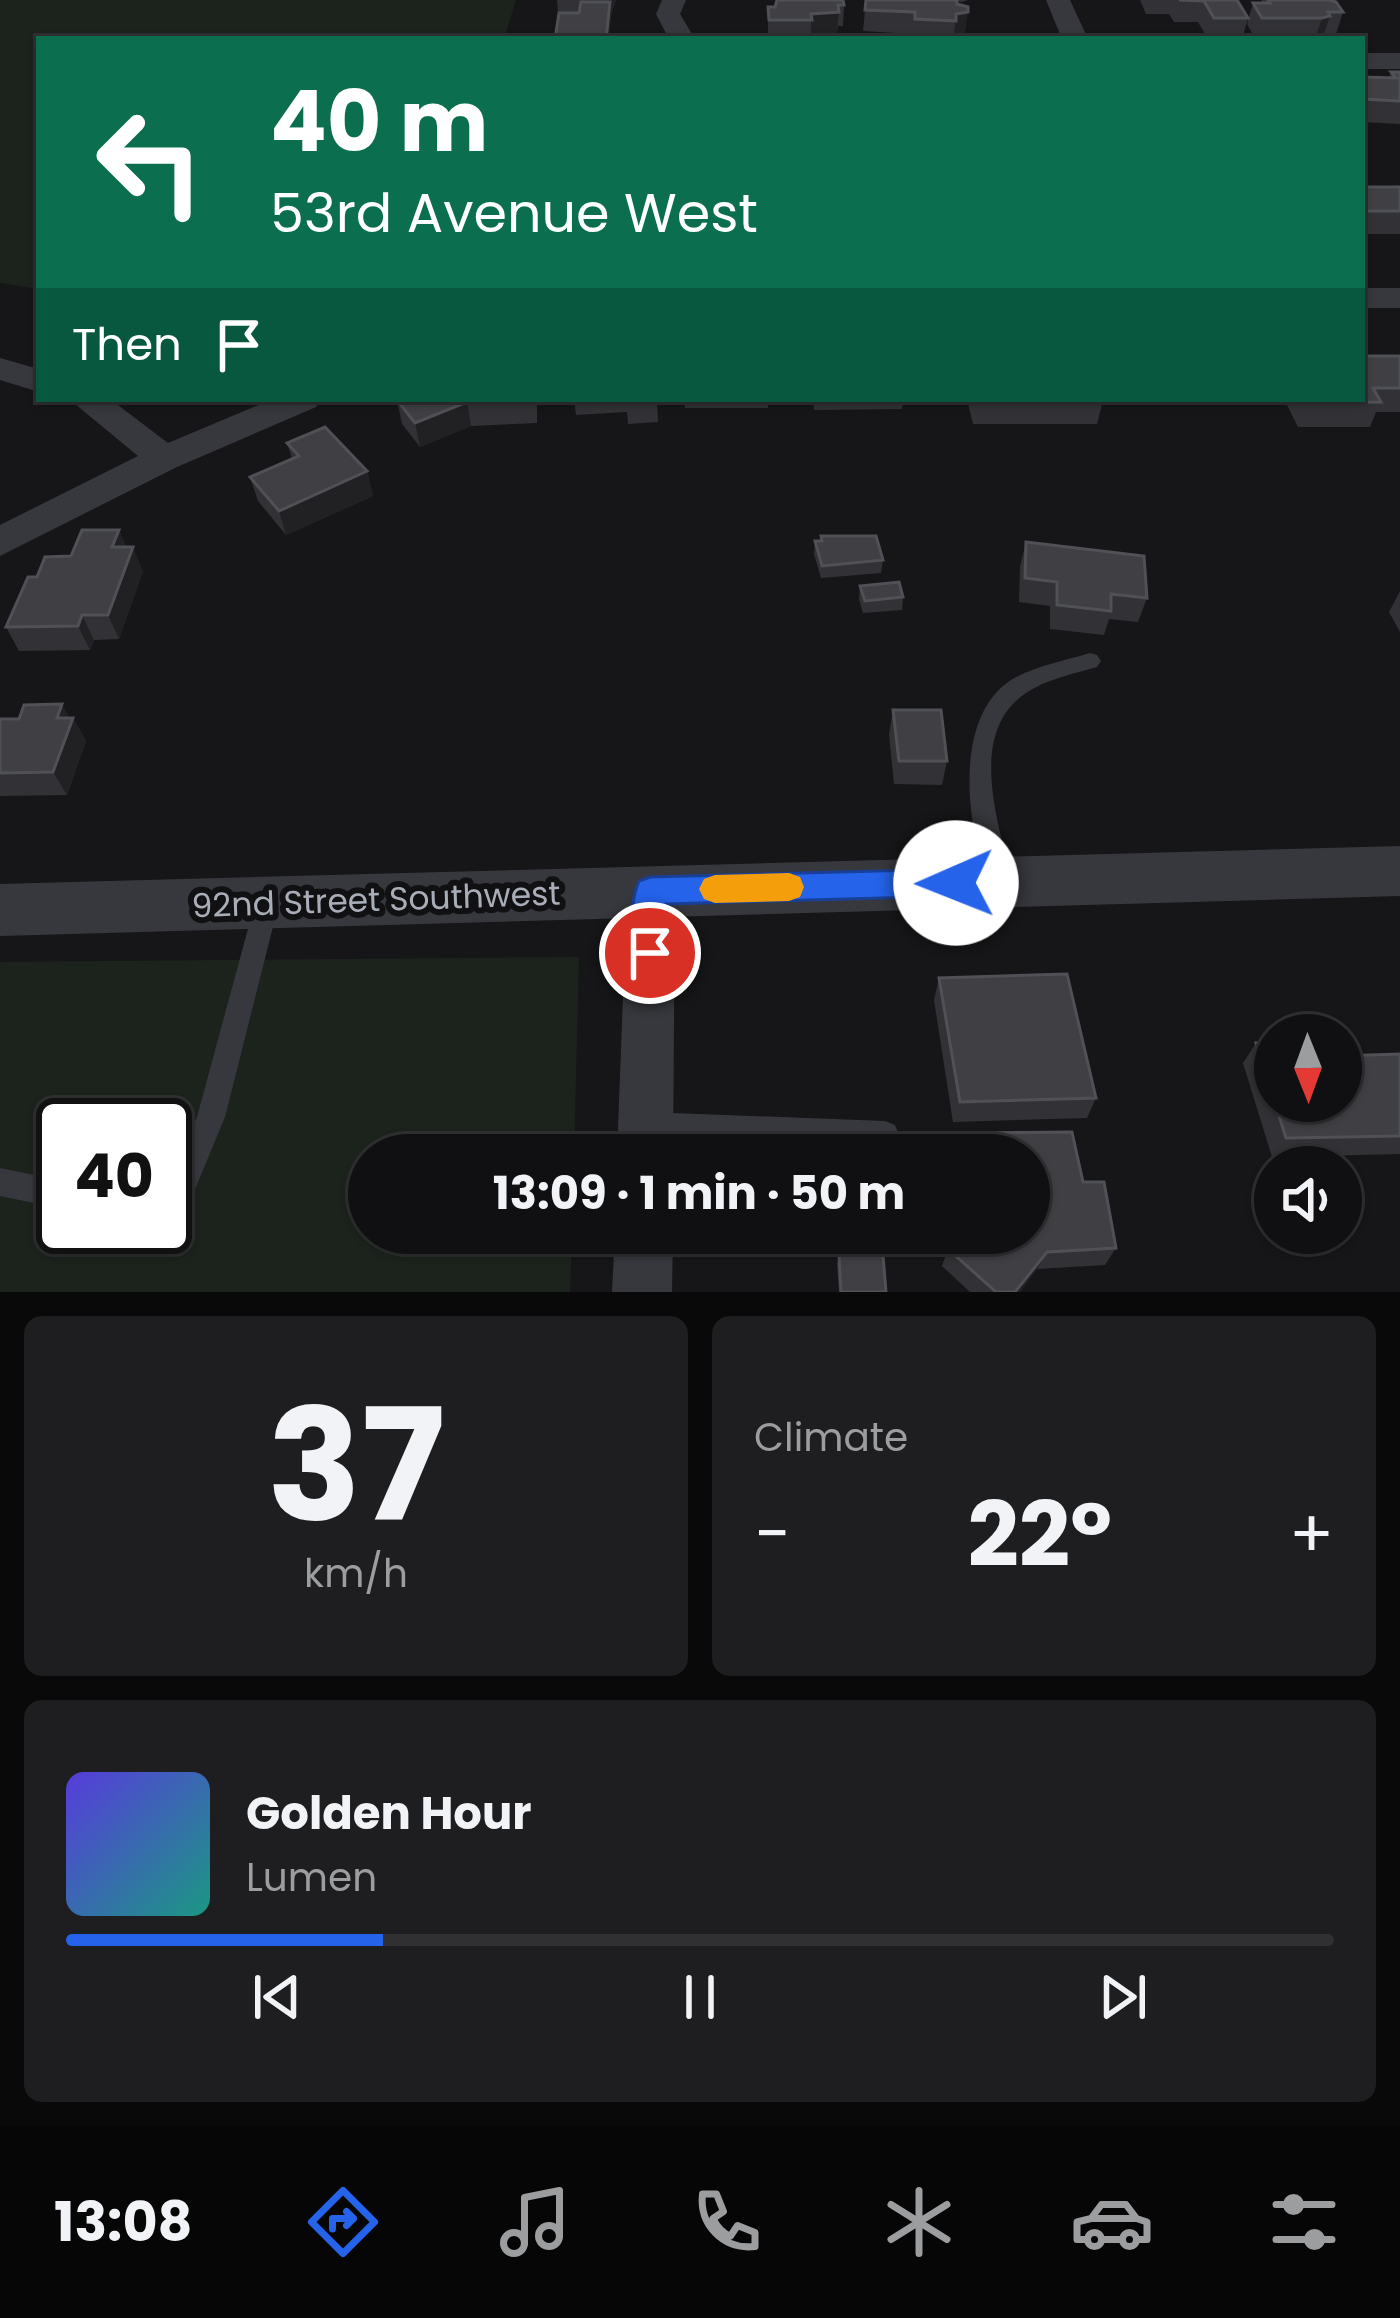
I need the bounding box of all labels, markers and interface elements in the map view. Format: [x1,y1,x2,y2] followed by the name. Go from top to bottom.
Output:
[270,63,488,180] text: 40 m
[72,84,228,240] icon: left
[270,175,758,251] text: 53rd Avenue West
[206,312,272,378] icon: arrive
[72,313,182,376] text: Then
[893,820,1019,946] position arrow
[191,870,561,929] street label: 92nd Street Southwest
[599,902,701,1004] pin
[617,920,683,986] icon: arrive
[1254,1014,1362,1122] north arrow
[1254,1014,1362,1254] map controls
[36,1098,192,1254] speed limit sign: 40
[1254,1146,1362,1254] button: sound
[493,1162,905,1225] text: 13:09 · 1 min · 50 m
[267,1356,445,1575] text: 37
[754,1410,908,1465] text: Climate
[967,1471,1112,1598] text: 22°
[754,1488,790,1580] text: −
[1289,1488,1334,1580] text: +
[304,1546,408,1601] text: km/h
[246,1782,532,1845] text: Golden Hour
[246,1850,377,1905] text: Lumen
[244,1964,310,2030] icon: previous
[667,1964,733,2030] icon: pause
[1090,1964,1156,2030] icon: next
[301,2180,385,2264] icon: directions
[493,2180,577,2264] icon: music
[685,2180,769,2264] icon: phone
[877,2180,961,2264] icon: climate
[1070,2180,1154,2264] icon: car
[1262,2180,1346,2264] icon: filters
[54,2184,193,2260] text: 13:08

